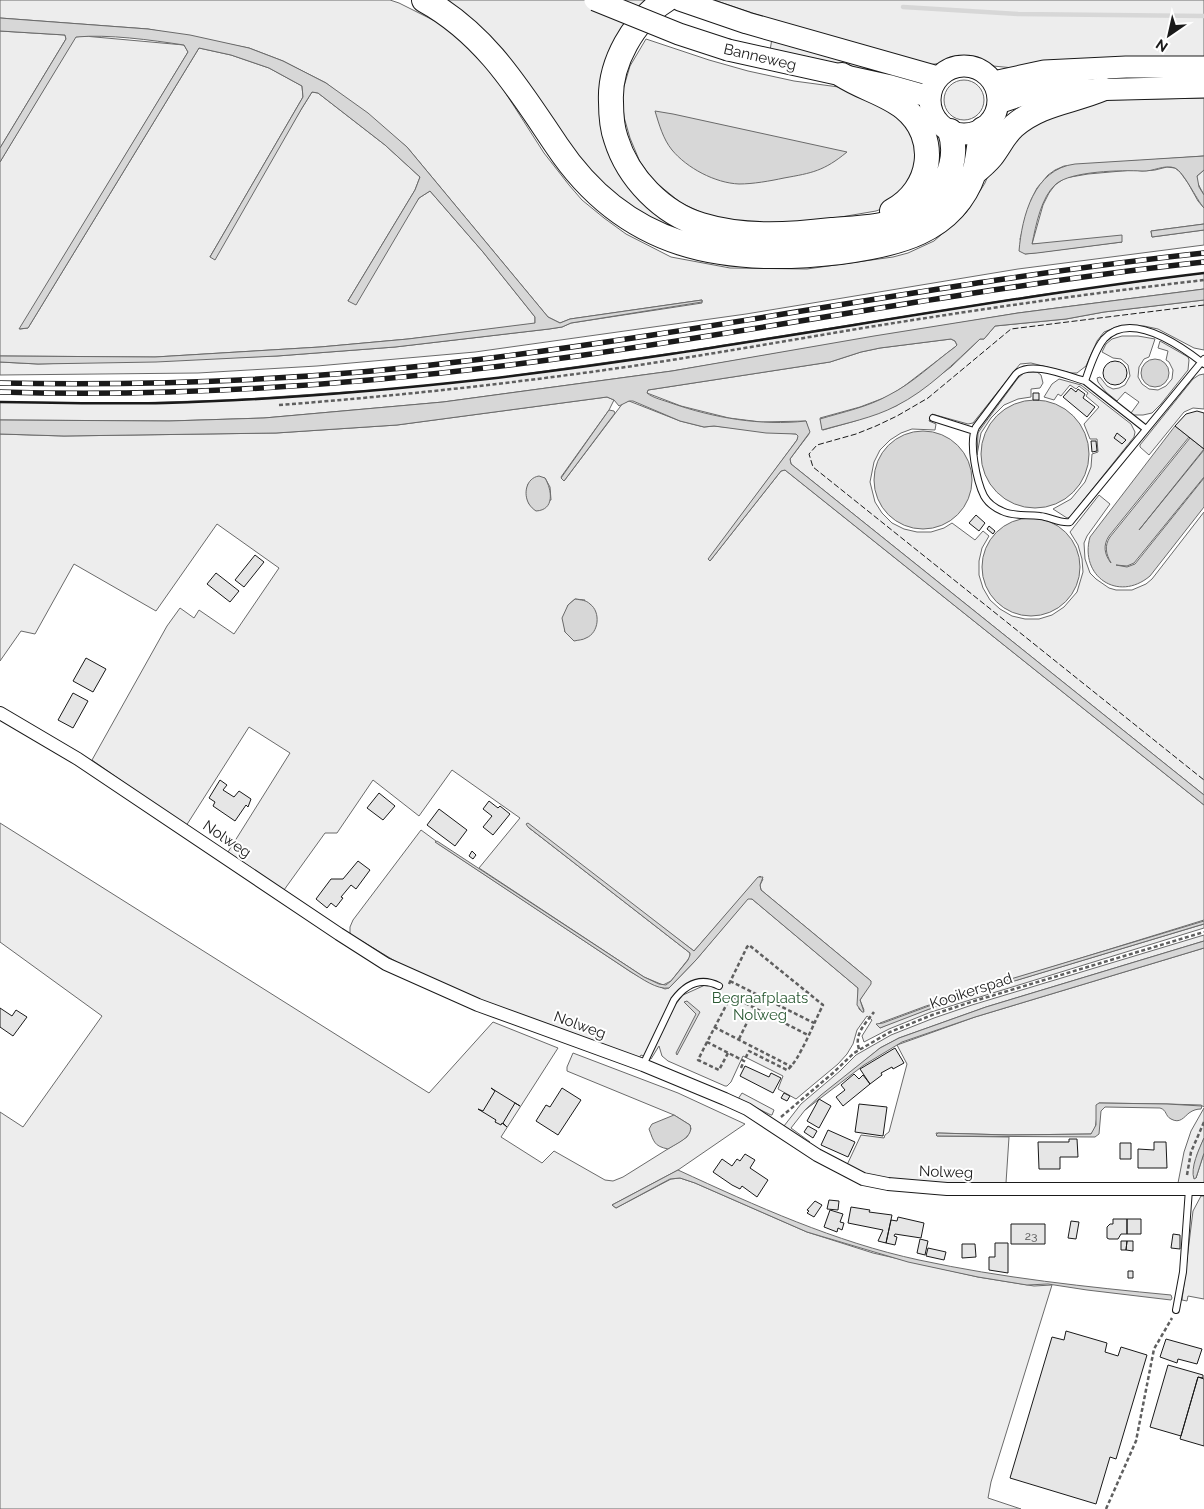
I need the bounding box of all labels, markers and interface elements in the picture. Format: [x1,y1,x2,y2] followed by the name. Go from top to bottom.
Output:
[1144,10,1194,60] north arrow
[1153,36,1171,55] text: N
[722,40,798,74] street label: Banneweg
[199,816,255,862] street label: Nolweg
[927,969,1015,1013] street label: Kooikerspad
[712,989,808,1024] park label: Begraafplaats Nolweg
[551,1007,609,1043] street label: Nolweg
[919,1162,973,1182] street label: Nolweg
[1025,1229,1037,1243] house number: 23

